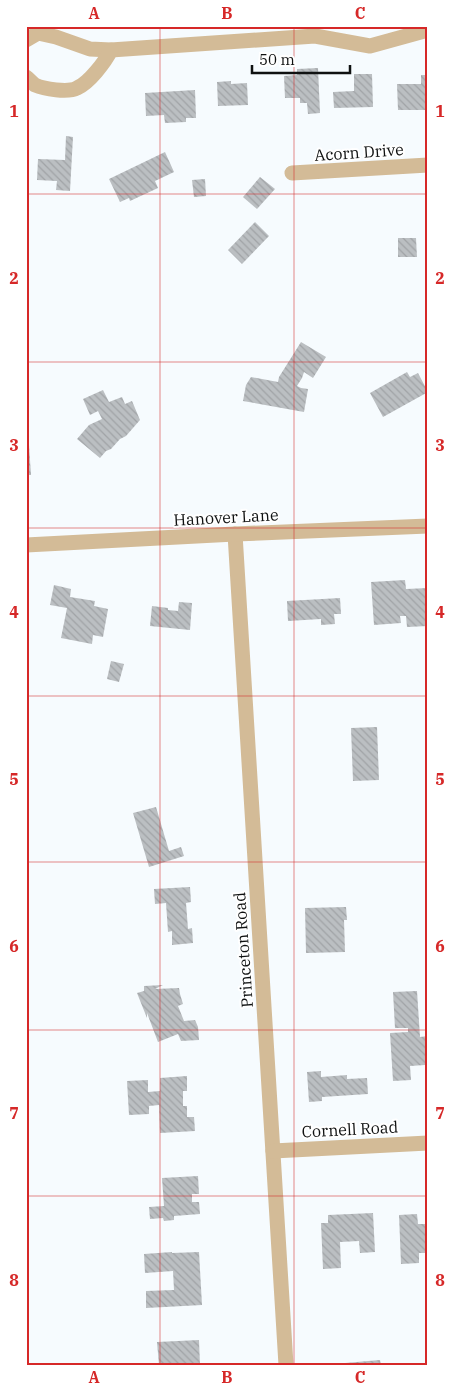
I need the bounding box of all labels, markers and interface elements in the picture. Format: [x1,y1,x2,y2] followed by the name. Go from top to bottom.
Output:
[88,3,100,23] text: A
[221,3,233,23] text: B
[355,3,365,23] text: C
[252,42,349,74] scale bar
[259,50,295,69] text: 50 m
[9,101,19,121] text: 1
[435,101,445,121] text: 1
[314,139,404,165] street label: Acorn Drive
[9,268,19,288] text: 2
[435,268,445,288] text: 2
[9,435,19,455] text: 3
[435,435,445,455] text: 3
[173,504,279,530] street label: Hanover Lane
[9,602,19,622] text: 4
[435,602,445,622] text: 4
[9,769,19,789] text: 5
[435,769,445,789] text: 5
[229,891,257,1008] street label: Princeton Road
[9,936,19,956] text: 6
[435,936,445,956] text: 6
[9,1103,19,1123] text: 7
[435,1103,445,1123] text: 7
[301,1116,399,1142] street label: Cornell Road
[9,1270,19,1290] text: 8
[435,1270,445,1290] text: 8
[88,1367,100,1387] text: A
[221,1367,233,1387] text: B
[355,1367,365,1387] text: C

